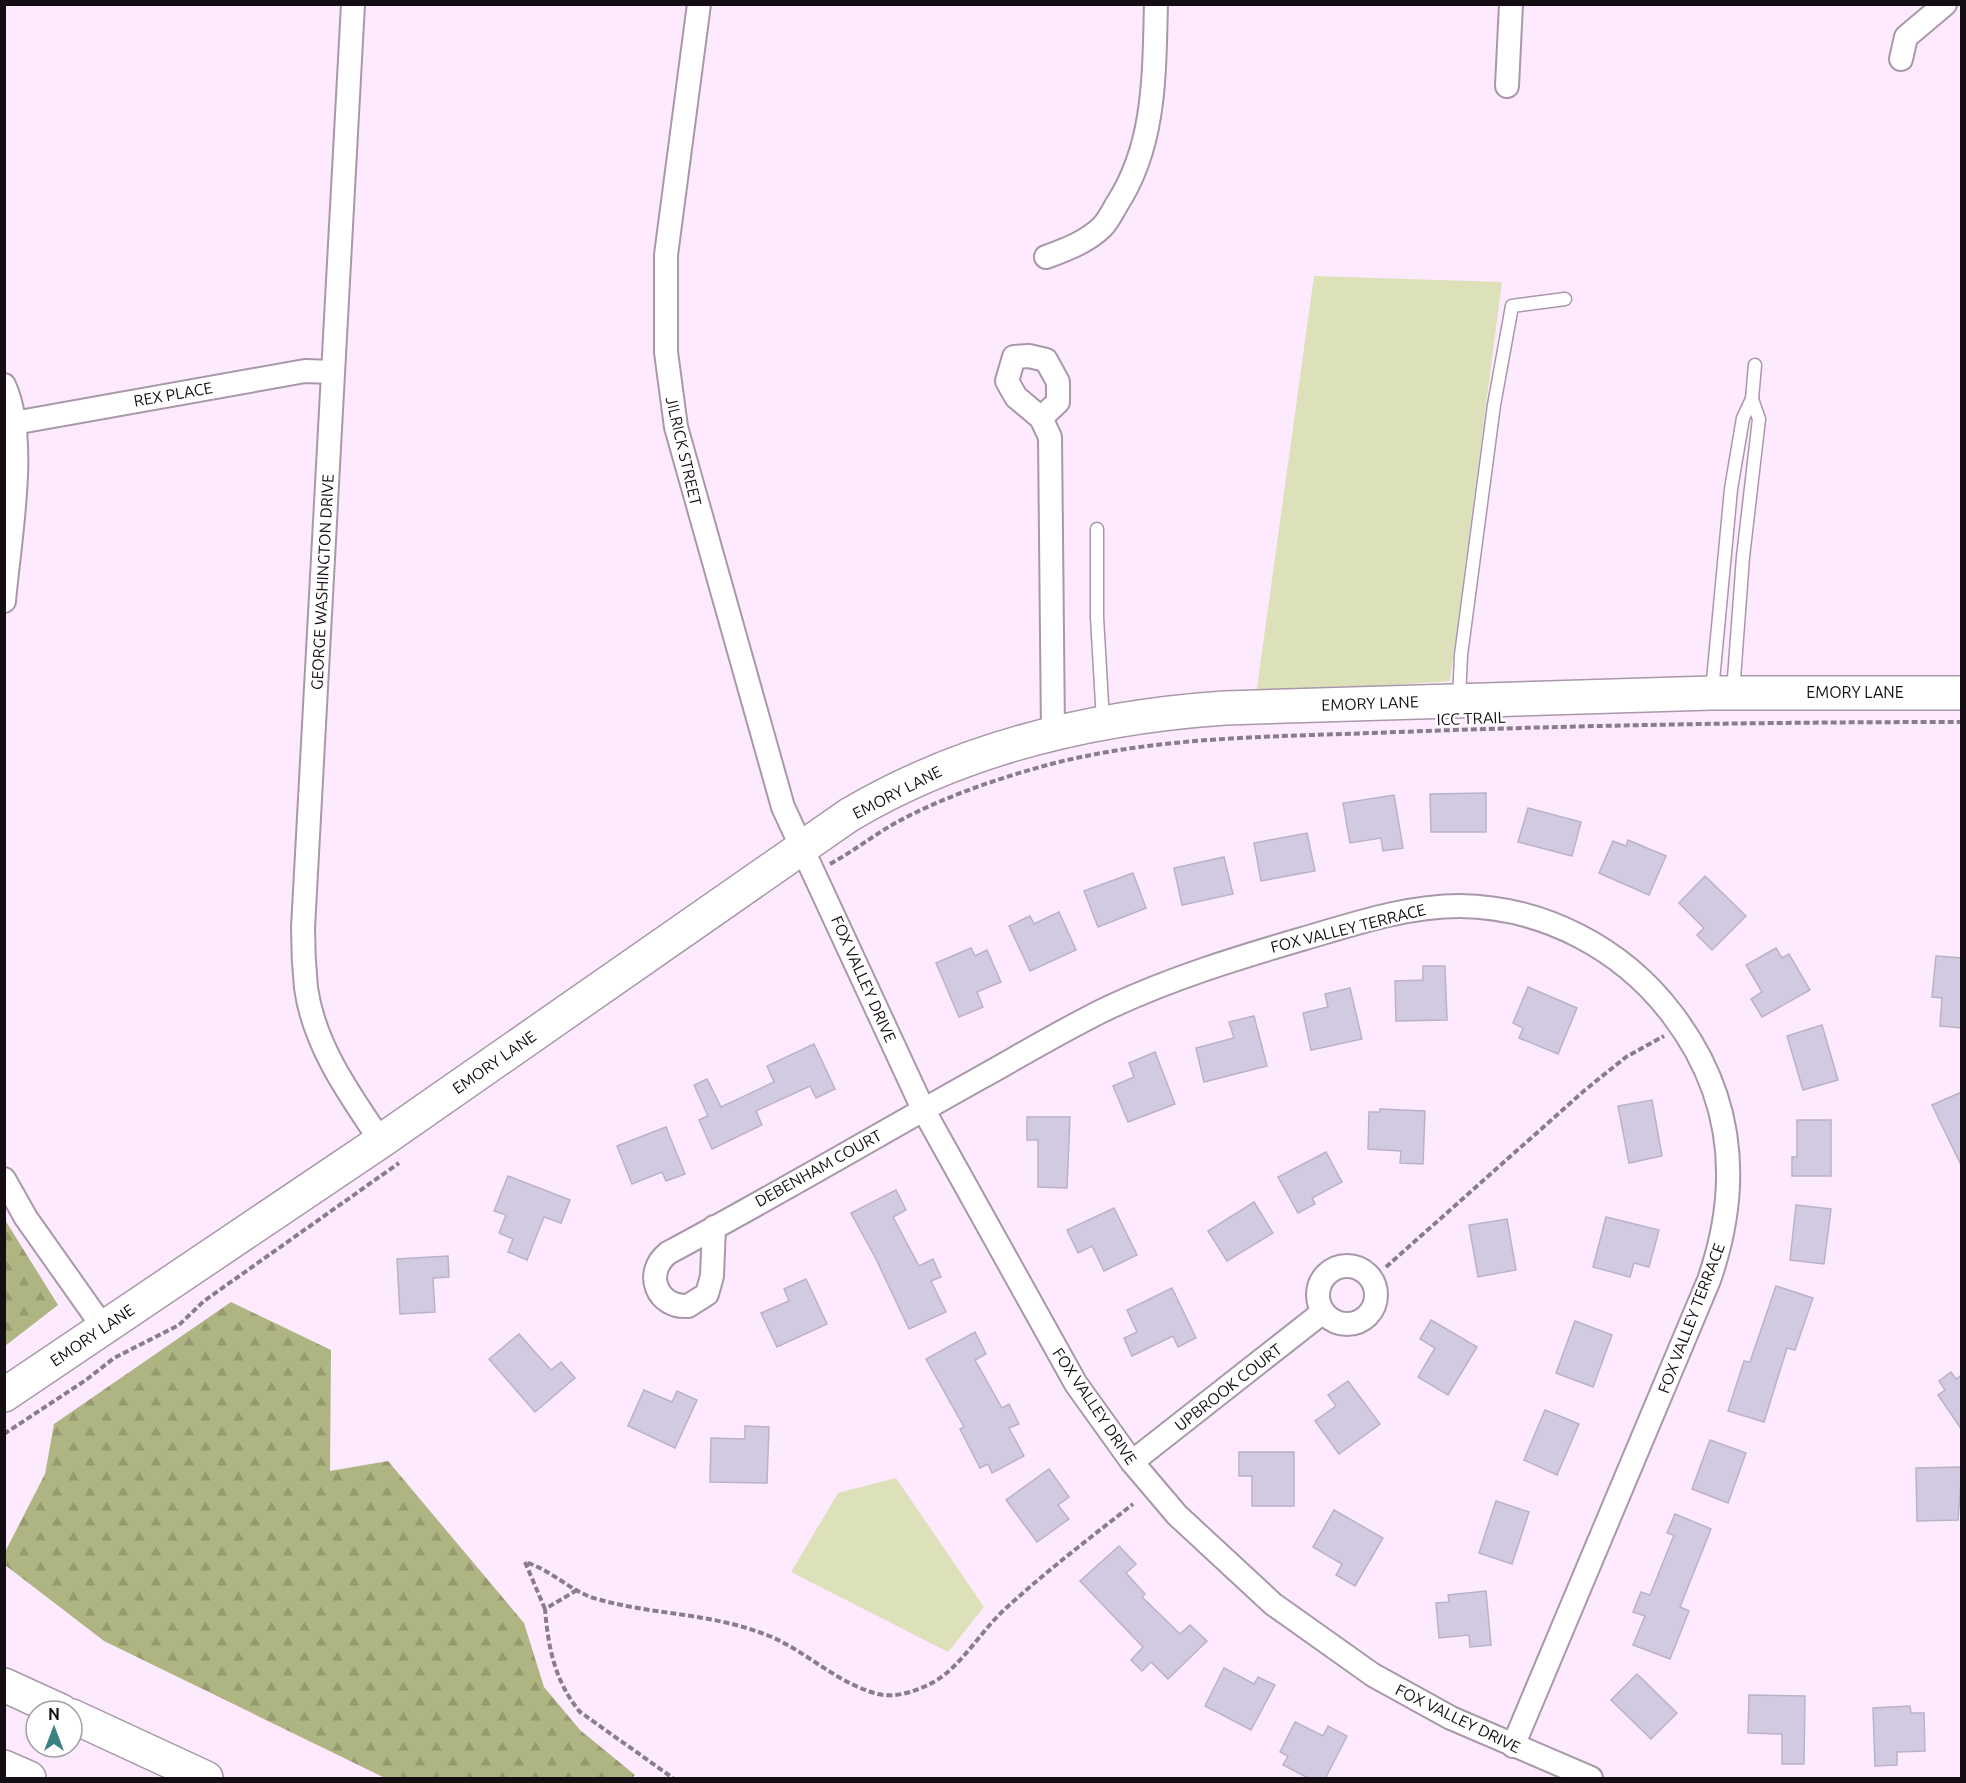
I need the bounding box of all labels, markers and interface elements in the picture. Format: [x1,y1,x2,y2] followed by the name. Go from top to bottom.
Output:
[132,378,214,410] street label: REX PLACE
[663,395,705,507] street label: JILRICK STREET
[307,473,337,691] street label: GEORGE WASHINGTON DRIVE
[1806,683,1904,701] street label: EMORY LANE
[1321,692,1419,714] street label: EMORY LANE
[1436,708,1506,728] street label: ICC TRAIL
[850,762,945,822] street label: EMORY LANE
[1269,900,1427,956] street label: FOX VALLEY TERRACE
[828,913,900,1045] street label: FOX VALLEY DRIVE
[449,1027,539,1097] street label: EMORY LANE
[752,1126,884,1210] street label: DEBENHAM COURT
[1654,1240,1728,1396] street label: FOX VALLEY TERRACE
[47,1300,137,1370] street label: EMORY LANE
[1171,1340,1285,1434] street label: UPBROOK COURT
[1049,1344,1141,1468] street label: FOX VALLEY DRIVE
[1393,1680,1523,1756] street label: FOX VALLEY DRIVE
[24,1699,84,1759] north arrow
[48,1705,60,1723] text: N

